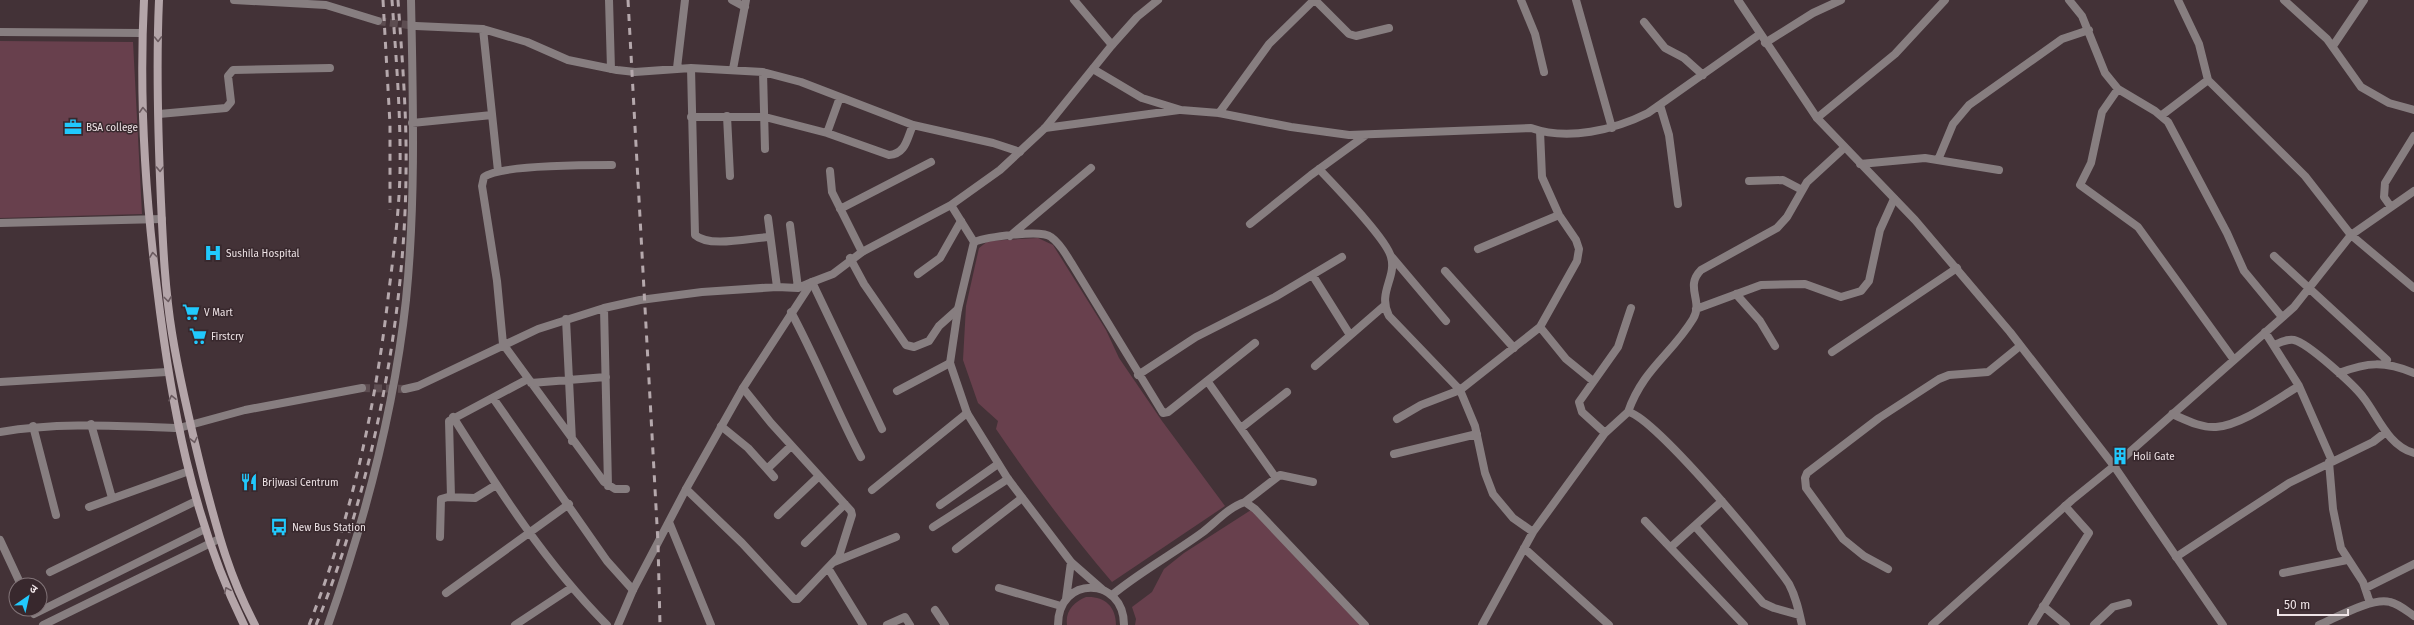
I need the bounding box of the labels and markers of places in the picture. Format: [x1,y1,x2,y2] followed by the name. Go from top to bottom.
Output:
[63,117,83,137] office icon: BSA college
[86,122,138,134] place label: BSA college
[203,243,223,263] hospital icon: Sushila Hospital
[226,248,300,260] place label: Sushila Hospital
[181,302,201,322] supermarket icon: V Mart
[204,307,233,319] place label: V Mart
[188,326,208,346] supermarket icon: Firstcry
[211,331,244,343] place label: Firstcry
[2110,446,2130,466] building icon: Holi Gate
[2133,451,2175,463] place label: Holi Gate
[239,472,259,492] restaurant icon: Brijwasi Centrum
[262,477,339,489] place label: Brijwasi Centrum
[269,517,289,537] bus stop icon: New Bus Station
[292,522,366,534] place label: New Bus Station

